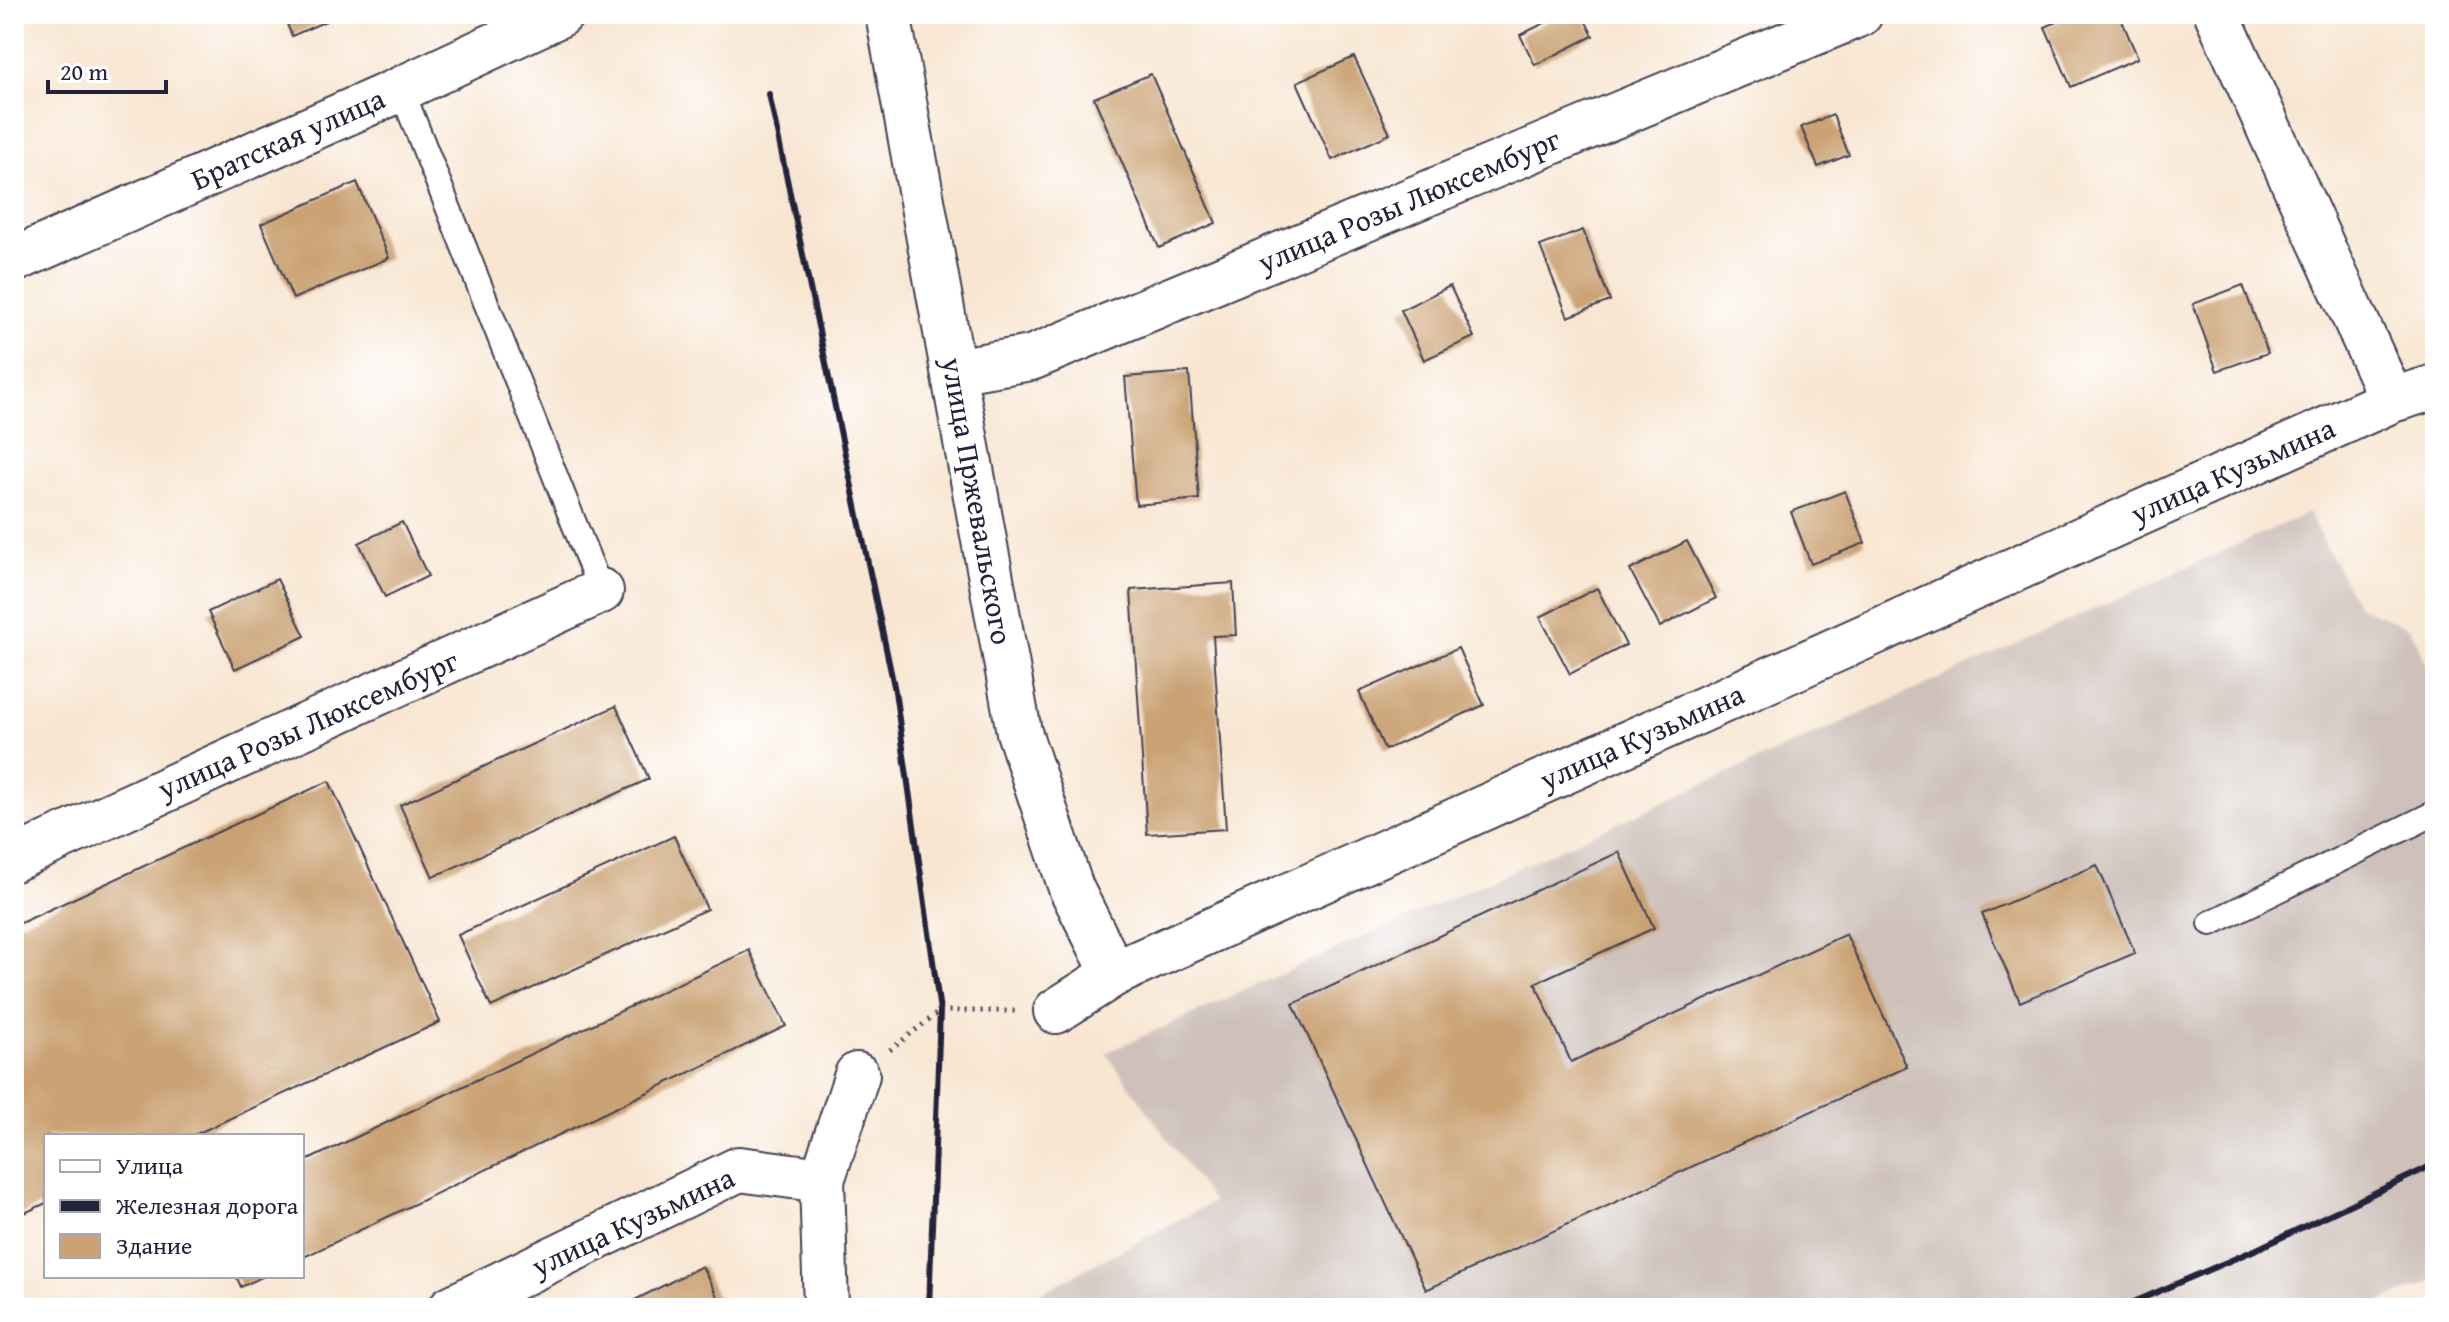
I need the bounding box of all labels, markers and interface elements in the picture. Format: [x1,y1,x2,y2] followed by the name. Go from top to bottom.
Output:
[48,44,166,94] scale bar
[60,54,108,89] text: 20 m
[184,75,392,200] street label: Братская улица
[1250,116,1567,284] street label: улица Розы Люксембург
[931,353,1025,648] street label: улица Пржевальского
[2122,405,2342,535] street label: улица Кузьмина
[150,638,465,811] street label: улица Розы Люксембург
[1531,671,1751,801] street label: улица Кузьмина
[44,1134,304,1278] legend
[116,1148,184,1183] text: Улица
[523,1154,742,1288] street label: улица Кузьмина
[115,1188,299,1223] text: Железная дорога
[116,1228,192,1263] text: Здание

